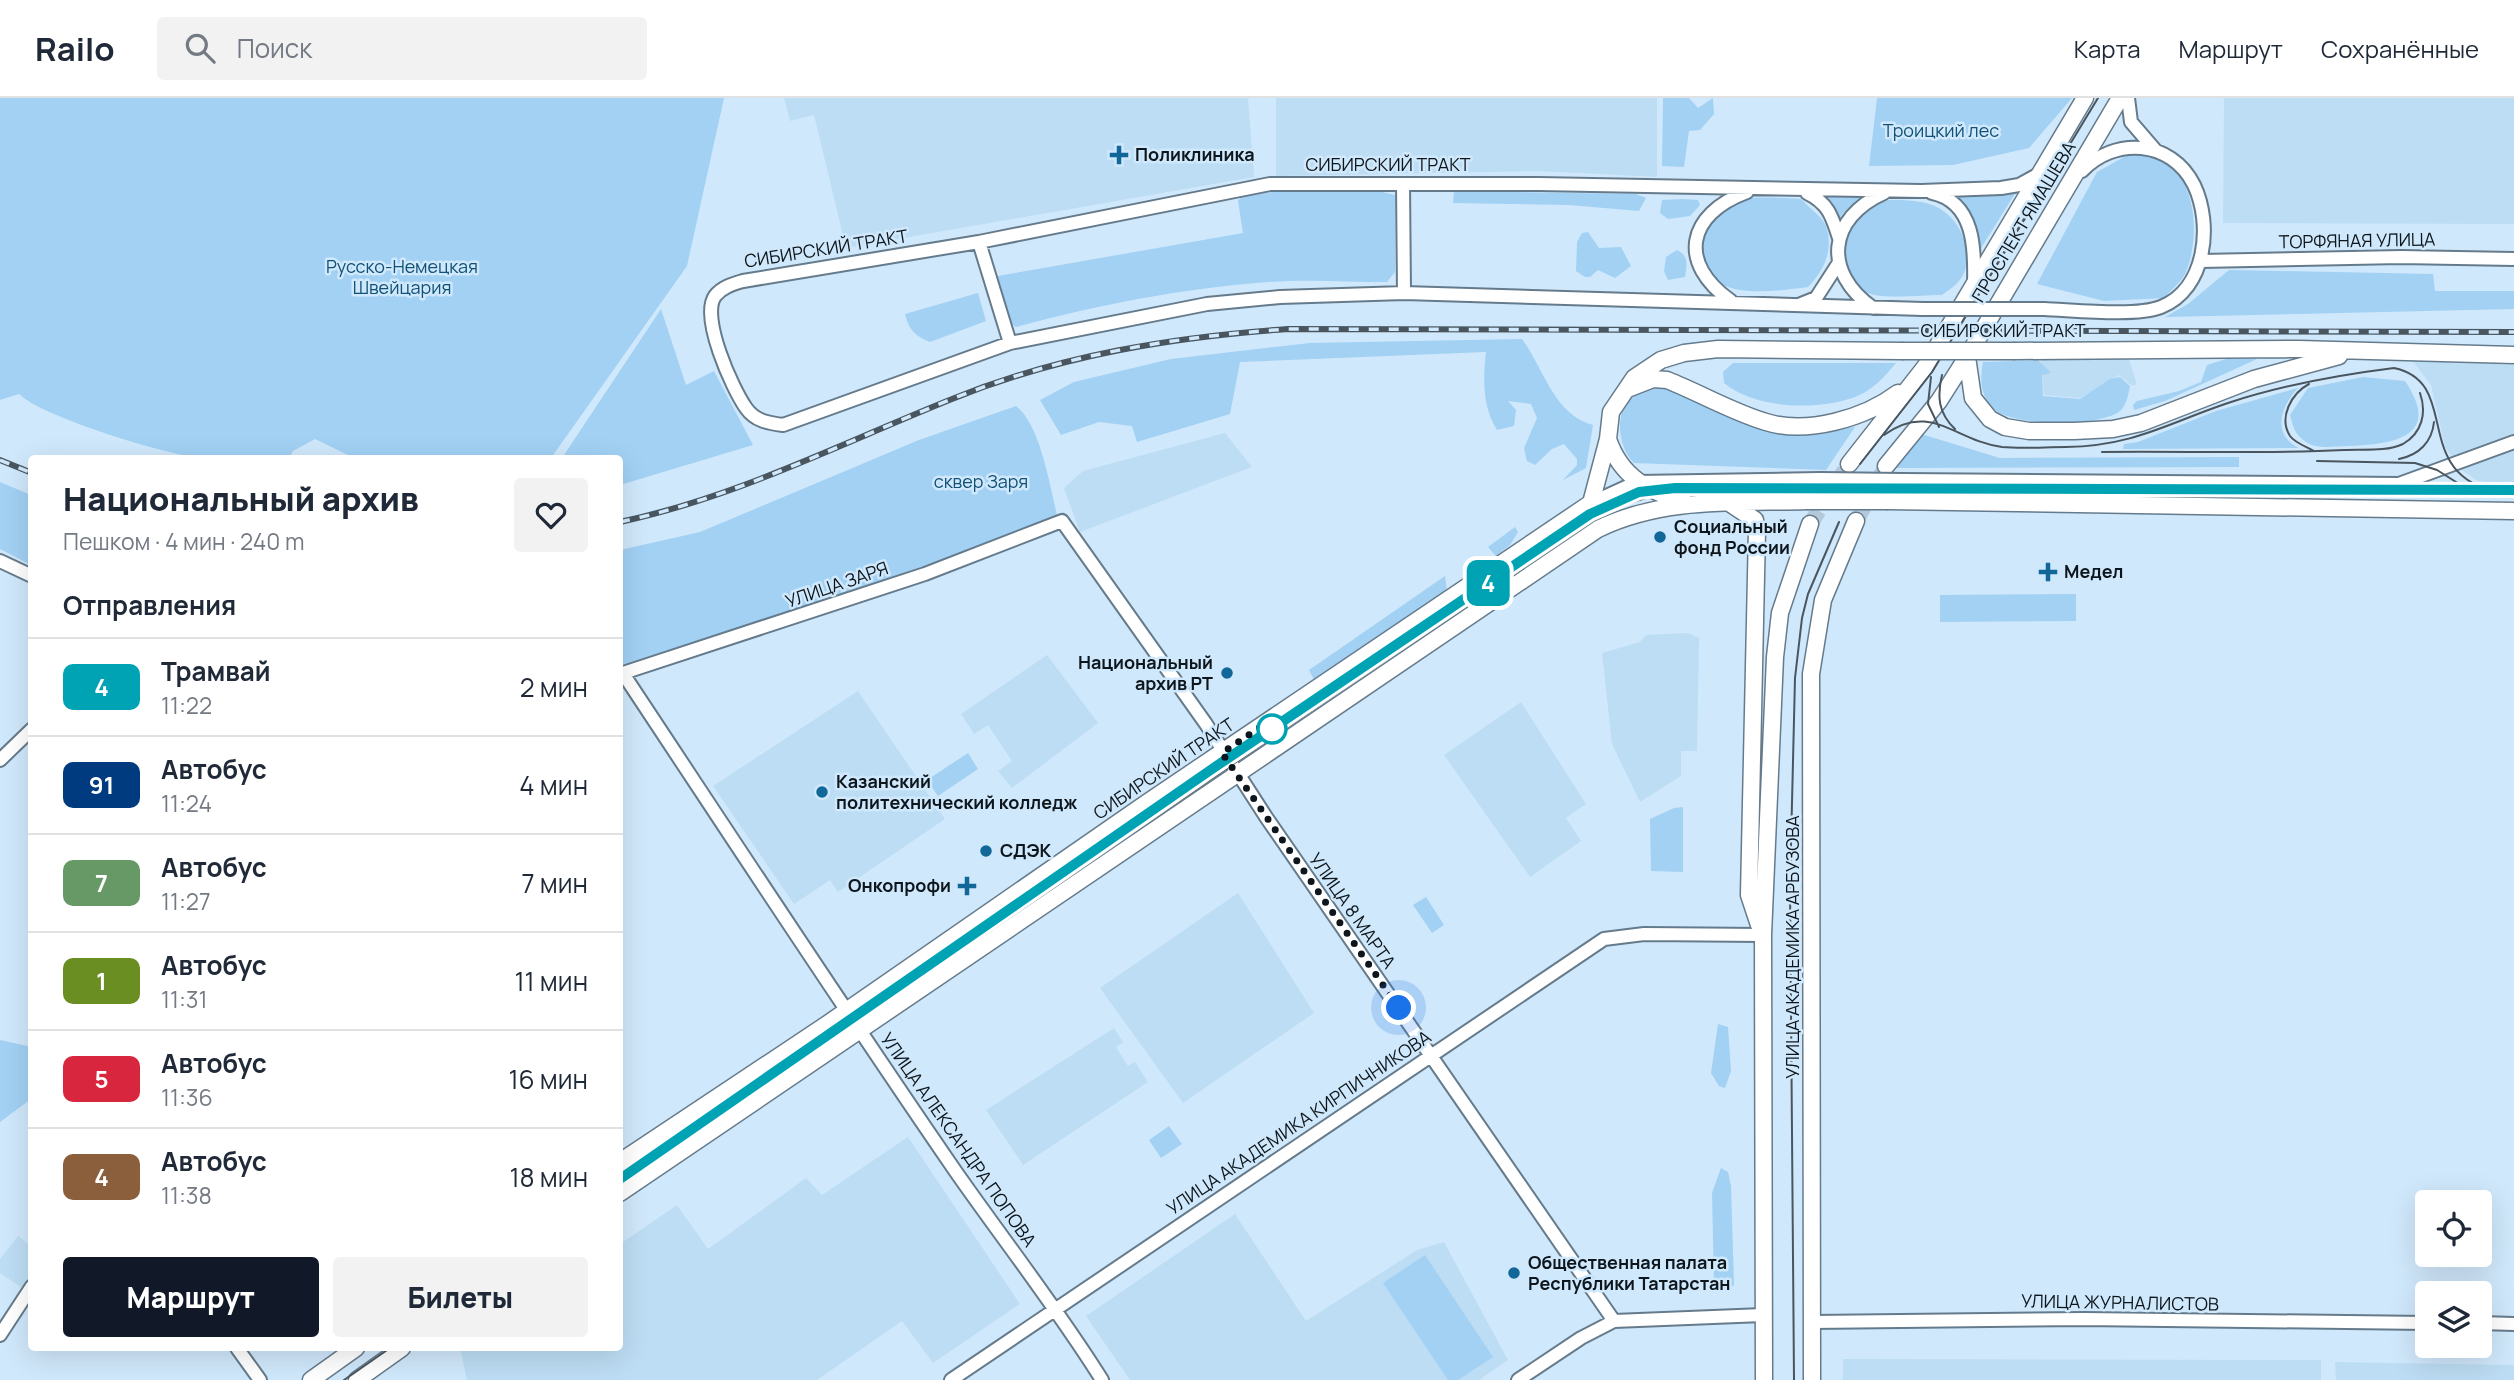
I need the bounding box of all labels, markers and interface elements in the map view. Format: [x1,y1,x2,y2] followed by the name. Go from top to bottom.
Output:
[157,17,647,80] search box
[35,26,115,71] text: Railo
[181,29,219,67] icon: search
[237,30,312,66] text: Поиск
[2074,32,2141,65] text: Карта
[2179,32,2283,65] text: Маршрут
[2321,32,2479,65] text: Сохранённые
[1883,118,1999,142] park label: Троицкий лес
[1966,136,2081,306] street label: ПРОСПЕКТ ЯМАШЕВА
[1135,142,1255,166] place label: Поликлиника
[1109,145,1129,165] marker: Поликлиника
[1305,152,1471,176] street label: СИБИРСКИЙ ТРАКТ
[742,223,910,273] street label: СИБИРСКИЙ ТРАКТ
[2278,227,2436,253] street label: ТОРФЯНАЯ УЛИЦА
[326,254,478,299] park label: Русско-Немецкая Швейцария
[1920,318,2086,342] street label: СИБИРСКИЙ ТРАКТ
[934,469,1028,493] park label: сквер Заря
[63,476,419,521] text: Национальный архив
[514,478,588,552] button: heart
[1674,514,1790,559] place label: Социальный фонд России
[63,525,304,557] text: Пешком · 4 мин · 240 m
[1652,529,1668,545] marker: Социальный фонд России
[782,555,891,613] street label: УЛИЦА ЗАРЯ
[2064,559,2123,583] place label: Медел
[1465,560,1511,606] line badge: 4
[2038,562,2058,582] marker: Медел
[1481,566,1495,599] text: 4
[63,587,236,623] text: Отправления
[1078,650,1213,695] place label: Национальный архив РТ
[161,653,271,689] text: Трамвай
[1219,665,1235,681] marker: Национальный архив РТ
[520,669,588,705] text: 2 мин
[94,670,109,703] text: 4
[161,689,212,721] text: 11:22
[1088,712,1239,824] street label: СИБИРСКИЙ ТРАКТ
[1257,714,1287,744] unlabelled marker
[161,751,267,787] text: Автобус
[519,767,588,803] text: 4 мин
[89,768,114,801] text: 91
[836,769,1077,814] place label: Казанский политехнический колледж
[814,784,830,800] marker: Казанский политехнический колледж
[161,787,212,819] text: 11:24
[1780,815,1804,1079] street label: УЛИЦА АКАДЕМИКА АРБУЗОВА
[1000,838,1051,862] place label: СДЭК
[978,843,994,859] marker: СДЭК
[1304,848,1402,974] street label: УЛИЦА 8 МАРТА
[161,849,267,885] text: Автобус
[522,865,588,901] text: 7 мин
[95,866,108,899] text: 7
[848,873,951,897] place label: Онкопрофи
[957,876,977,896] marker: Онкопрофи
[161,885,210,917] text: 11:27
[161,947,267,983] text: Автобус
[514,963,588,999] text: 11 мин
[96,964,107,997] text: 1
[161,983,208,1015] text: 11:31
[1381,990,1416,1025] your location
[1162,1024,1436,1220] street label: УЛИЦА АКАДЕМИКА КИРПИЧНИКОВА
[876,1028,1042,1252] street label: УЛИЦА АЛЕКСАНДРА ПОПОВА
[161,1045,267,1081] text: Автобус
[508,1061,588,1097] text: 16 мин
[94,1062,109,1095] text: 5
[161,1081,213,1113] text: 11:36
[161,1143,267,1179] text: Автобус
[509,1159,588,1195] text: 18 мин
[94,1160,109,1193] text: 4
[161,1179,212,1211] text: 11:38
[2415,1190,2492,1358] map controls
[2415,1190,2492,1267] button: locate
[1528,1250,1731,1295] place label: Общественная палата Республики Татарстан
[63,1257,319,1337] button: Маршрут
[333,1257,588,1337] button: Билеты
[1506,1265,1522,1281] marker: Общественная палата Республики Татарстан
[2415,1281,2492,1358] button: layers
[2021,1288,2219,1316] street label: УЛИЦА ЖУРНАЛИСТОВ

